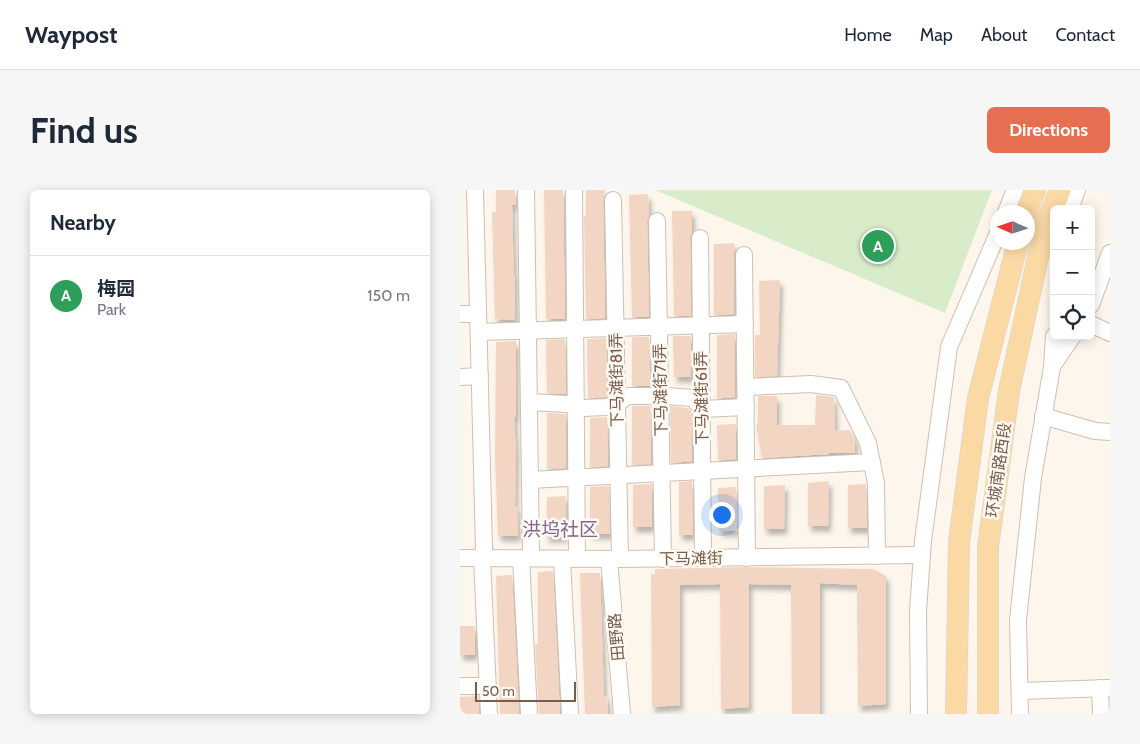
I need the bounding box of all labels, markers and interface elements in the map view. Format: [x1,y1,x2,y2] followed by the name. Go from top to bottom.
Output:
[25,20,117,49] text: Waypost
[844,24,892,46] text: Home
[920,24,953,46] text: Map
[981,24,1027,46] text: About
[1055,24,1115,46] text: Contact
[987,107,1110,153] button: Directions
[30,109,138,152] text: Find us
[990,205,1035,250] north arrow
[1050,205,1095,340] map controls
[1050,205,1095,250] button: +
[50,210,116,235] text: Nearby
[862,227,894,265] pin: A
[1050,250,1095,295] button: −
[97,277,135,300] text: 梅园
[61,286,71,305] text: A
[367,286,410,305] text: 150 m
[1050,295,1095,340] button: locate
[97,300,126,319] text: Park
[606,332,627,428] street label: 下马滩街81弄
[650,343,671,437] street label: 下马滩街71弄
[691,351,712,445] street label: 下马滩街61弄
[982,421,1015,519] street label: 环城南路西段
[709,502,735,528] your location
[522,518,598,541] district label: 洪坞社区
[659,548,723,569] street label: 下马滩街
[605,612,628,662] street label: 田野路
[475,679,576,702] scale bar
[482,682,515,700] text: 50 m

